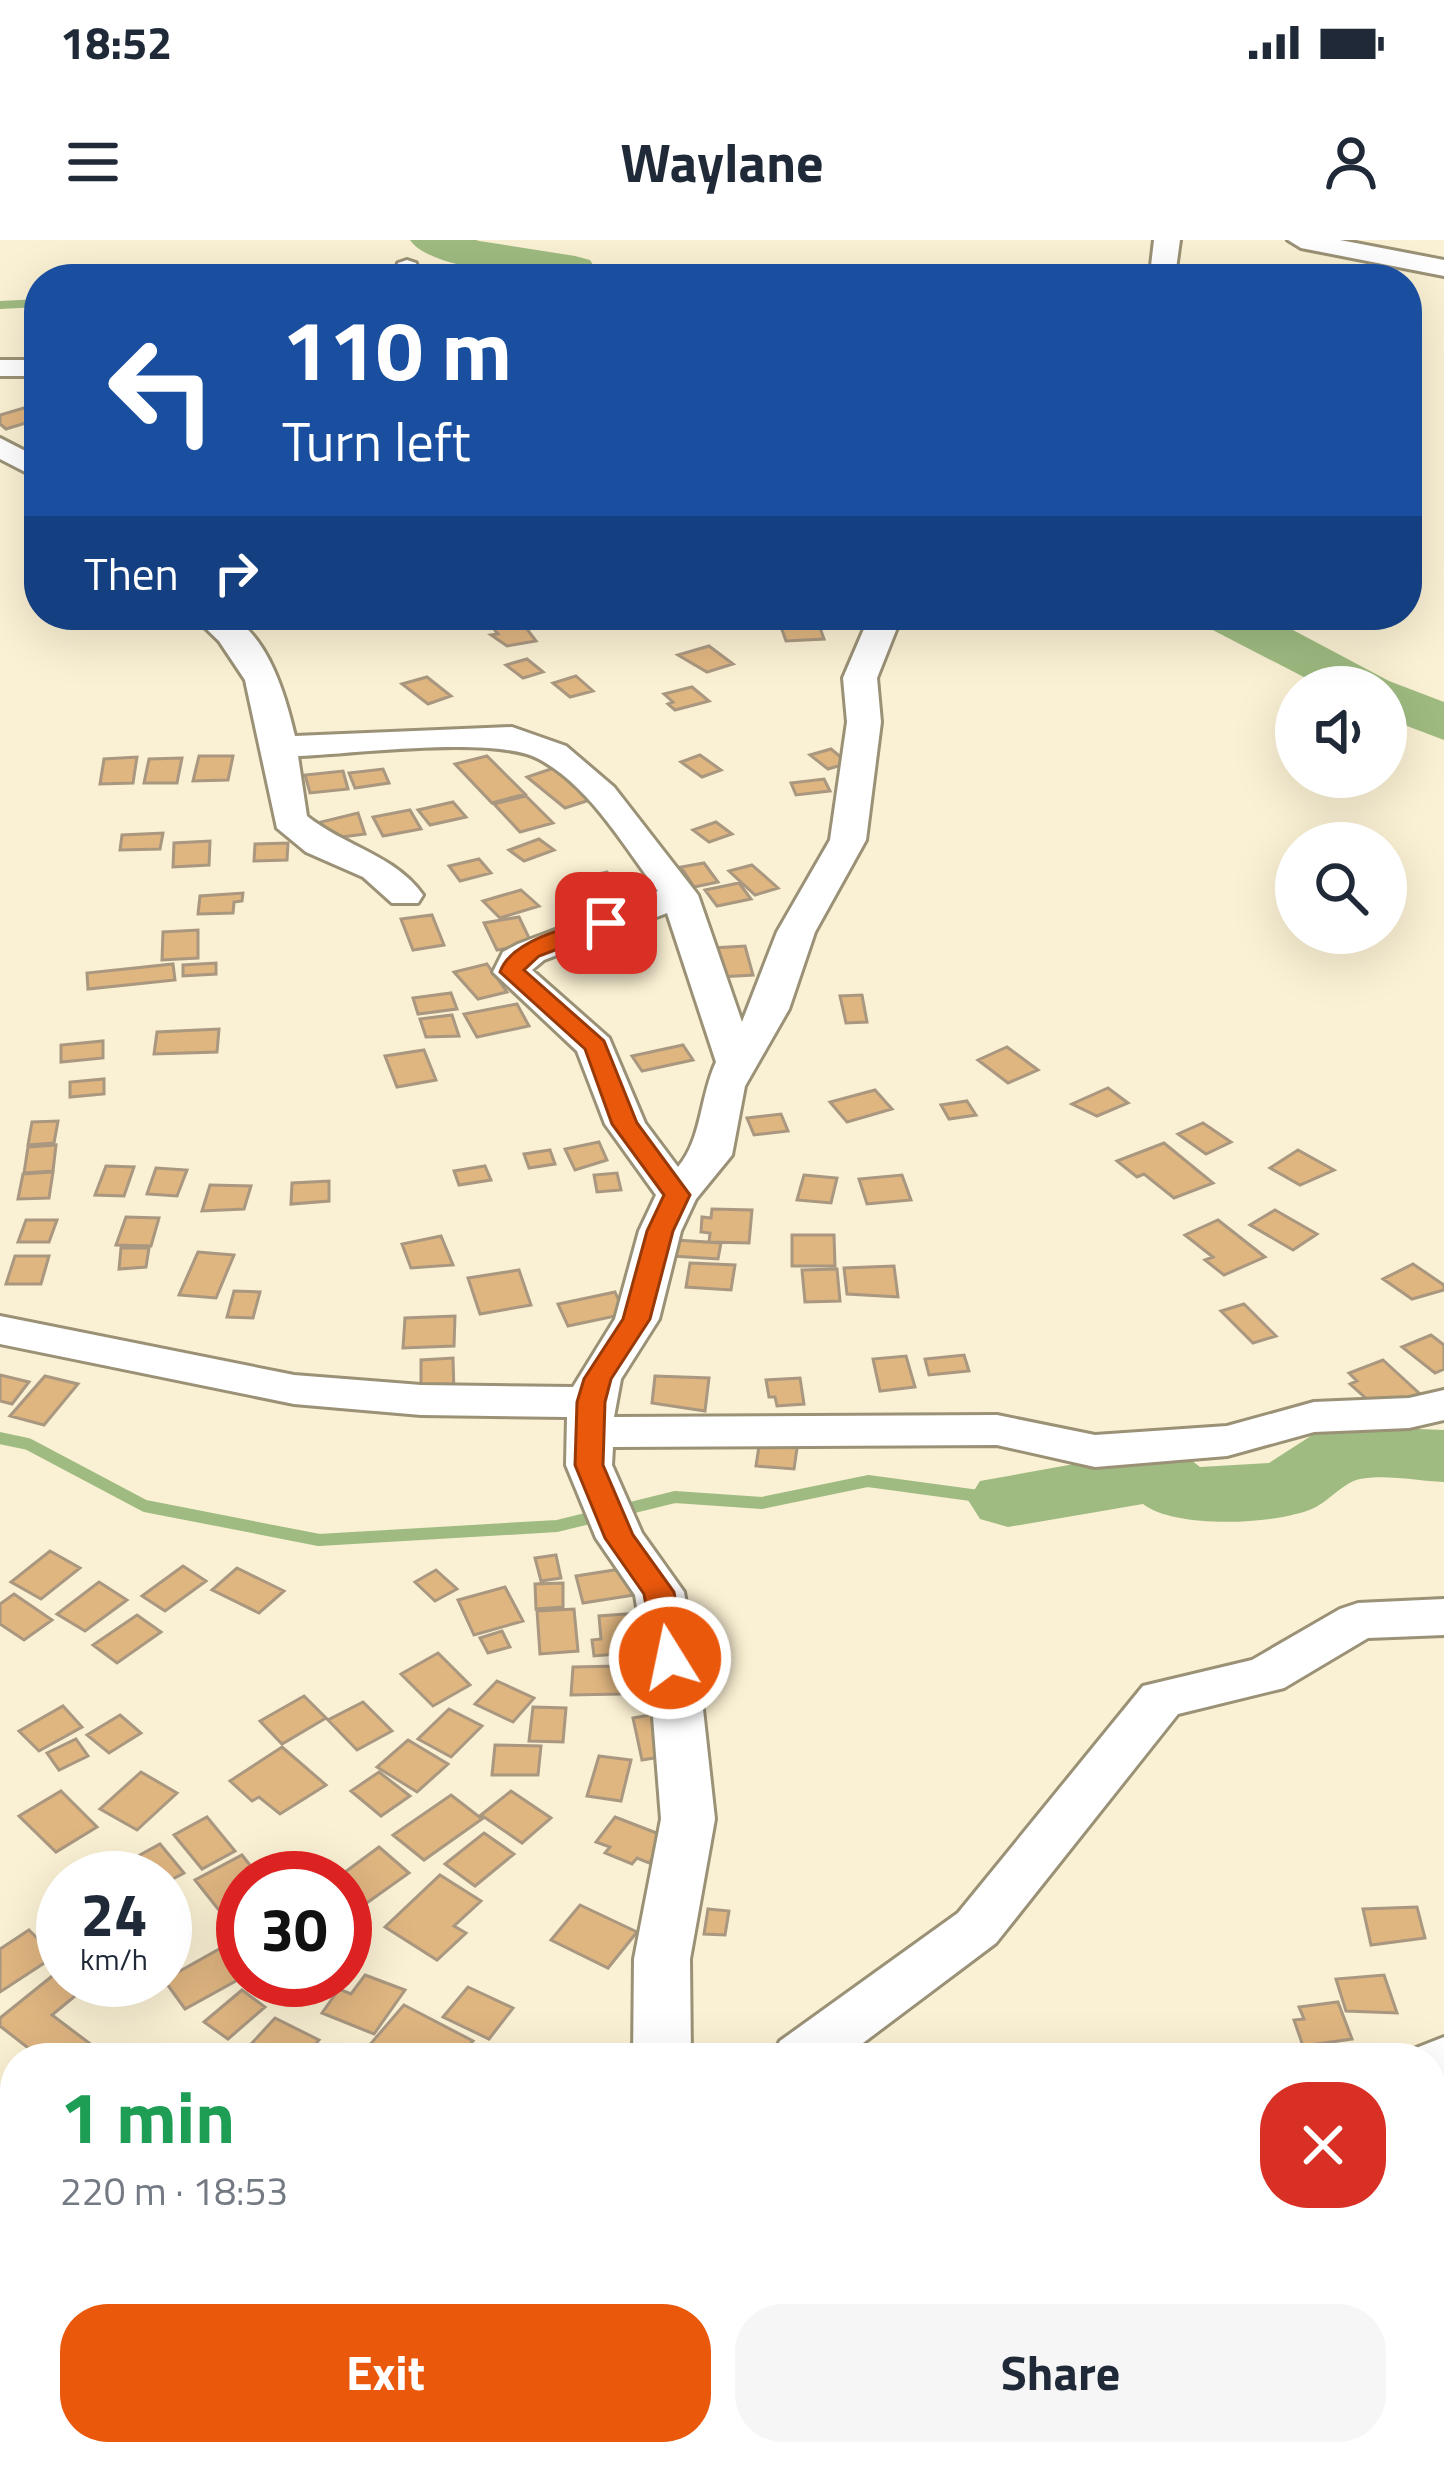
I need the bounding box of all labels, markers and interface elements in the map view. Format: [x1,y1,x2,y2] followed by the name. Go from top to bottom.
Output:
[60,8,172,76] text: 18:52
[620,121,824,203] text: Waylane
[60,129,126,195] icon: menu
[1318,129,1384,195] icon: person
[282,285,512,413] text: 110 m
[84,312,240,468] icon: left
[282,400,471,482] text: Turn left
[84,539,179,607] text: Then
[203,540,269,606] icon: right
[1275,666,1407,954] map controls
[1275,666,1407,798] button: sound
[1275,822,1407,954] button: search
[555,872,657,974] pin
[573,890,639,956] icon: arrive
[607,1595,733,1721] position arrow
[216,1851,372,2007] speed limit sign: 30
[80,1868,148,1959] text: 24
[80,1936,148,1982] text: km/h
[60,2061,235,2171] text: 1 min
[1260,2082,1386,2208] button: close
[60,2161,288,2220] text: 220 m · 18:53
[60,2304,711,2442] button: Exit
[735,2304,1386,2442] button: Share

